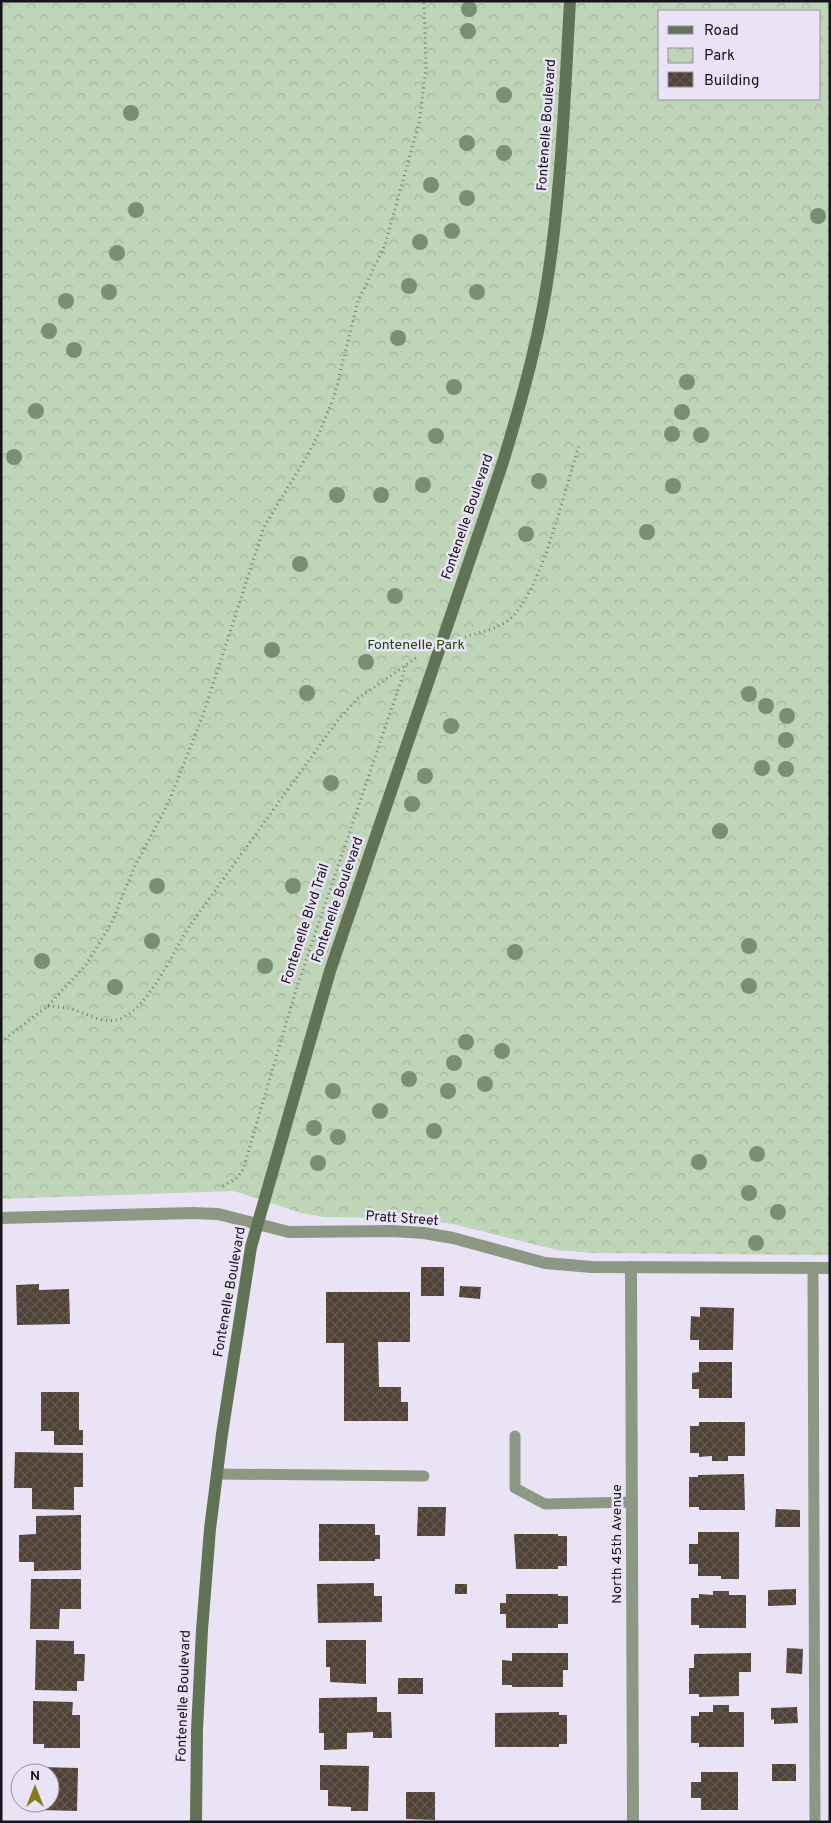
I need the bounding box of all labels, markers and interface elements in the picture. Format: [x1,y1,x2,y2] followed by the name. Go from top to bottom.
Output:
[658,10,821,100] legend
[704,22,739,41] text: Road
[704,47,735,66] text: Park
[534,59,560,191] street label: Fontenelle Boulevard
[704,72,759,91] text: Building
[438,452,498,582] street label: Fontenelle Boulevard
[367,637,465,654] park label: Fontenelle Park
[308,835,368,965] street label: Fontenelle Boulevard
[278,861,334,987] street label: Fontenelle Blvd Trail
[365,1208,439,1230] street label: Pratt Street
[210,1225,250,1359] street label: Fontenelle Boulevard
[609,1484,626,1604] street label: North 45th Avenue
[173,1630,195,1762] street label: Fontenelle Boulevard
[10,1763,60,1813] north arrow
[30,1768,40,1785] text: N

